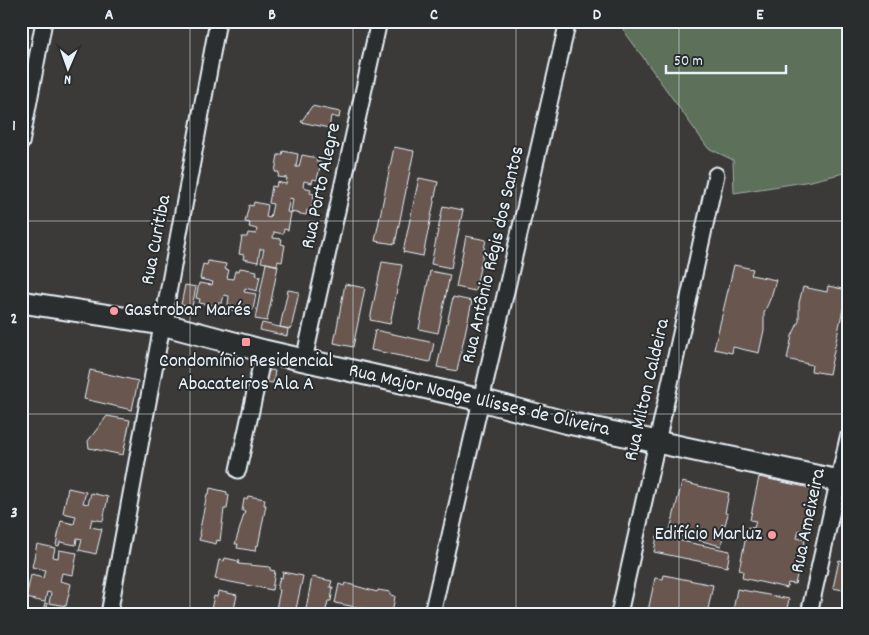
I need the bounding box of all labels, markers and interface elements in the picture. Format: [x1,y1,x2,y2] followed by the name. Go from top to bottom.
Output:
[105,4,114,27] text: A
[268,4,276,27] text: B
[430,4,438,27] text: C
[593,4,602,27] text: D
[756,4,764,27] text: E
[42,42,92,92] north arrow
[666,42,786,74] scale bar
[674,51,703,73] text: 50 m
[64,69,71,89] text: N
[12,115,16,138] text: 1
[295,120,349,252] street label: Rua Porto Alegre
[455,144,533,366] street label: Rua Antônio Régis dos Santos
[135,192,180,287] street label: Rua Curitiba
[124,297,251,325] place label: Gastrobar Marés
[108,305,120,317] marker: Gastrobar Marés
[11,308,18,331] text: 2
[618,316,678,464] street label: Rua Milton Caldeira
[240,336,252,348] marker: Condomínio Residencial Abacateiros Ala A
[159,348,333,399] place label: Condomínio Residencial Abacateiros Ala A
[346,357,613,445] street label: Rua Major Nodge Ulisses de Oliveira
[784,466,834,576] street label: Rua Ameixeira
[10,502,18,525] text: 3
[654,521,762,549] place label: Edifício Marluz
[766,529,778,541] marker: Edifício Marluz

